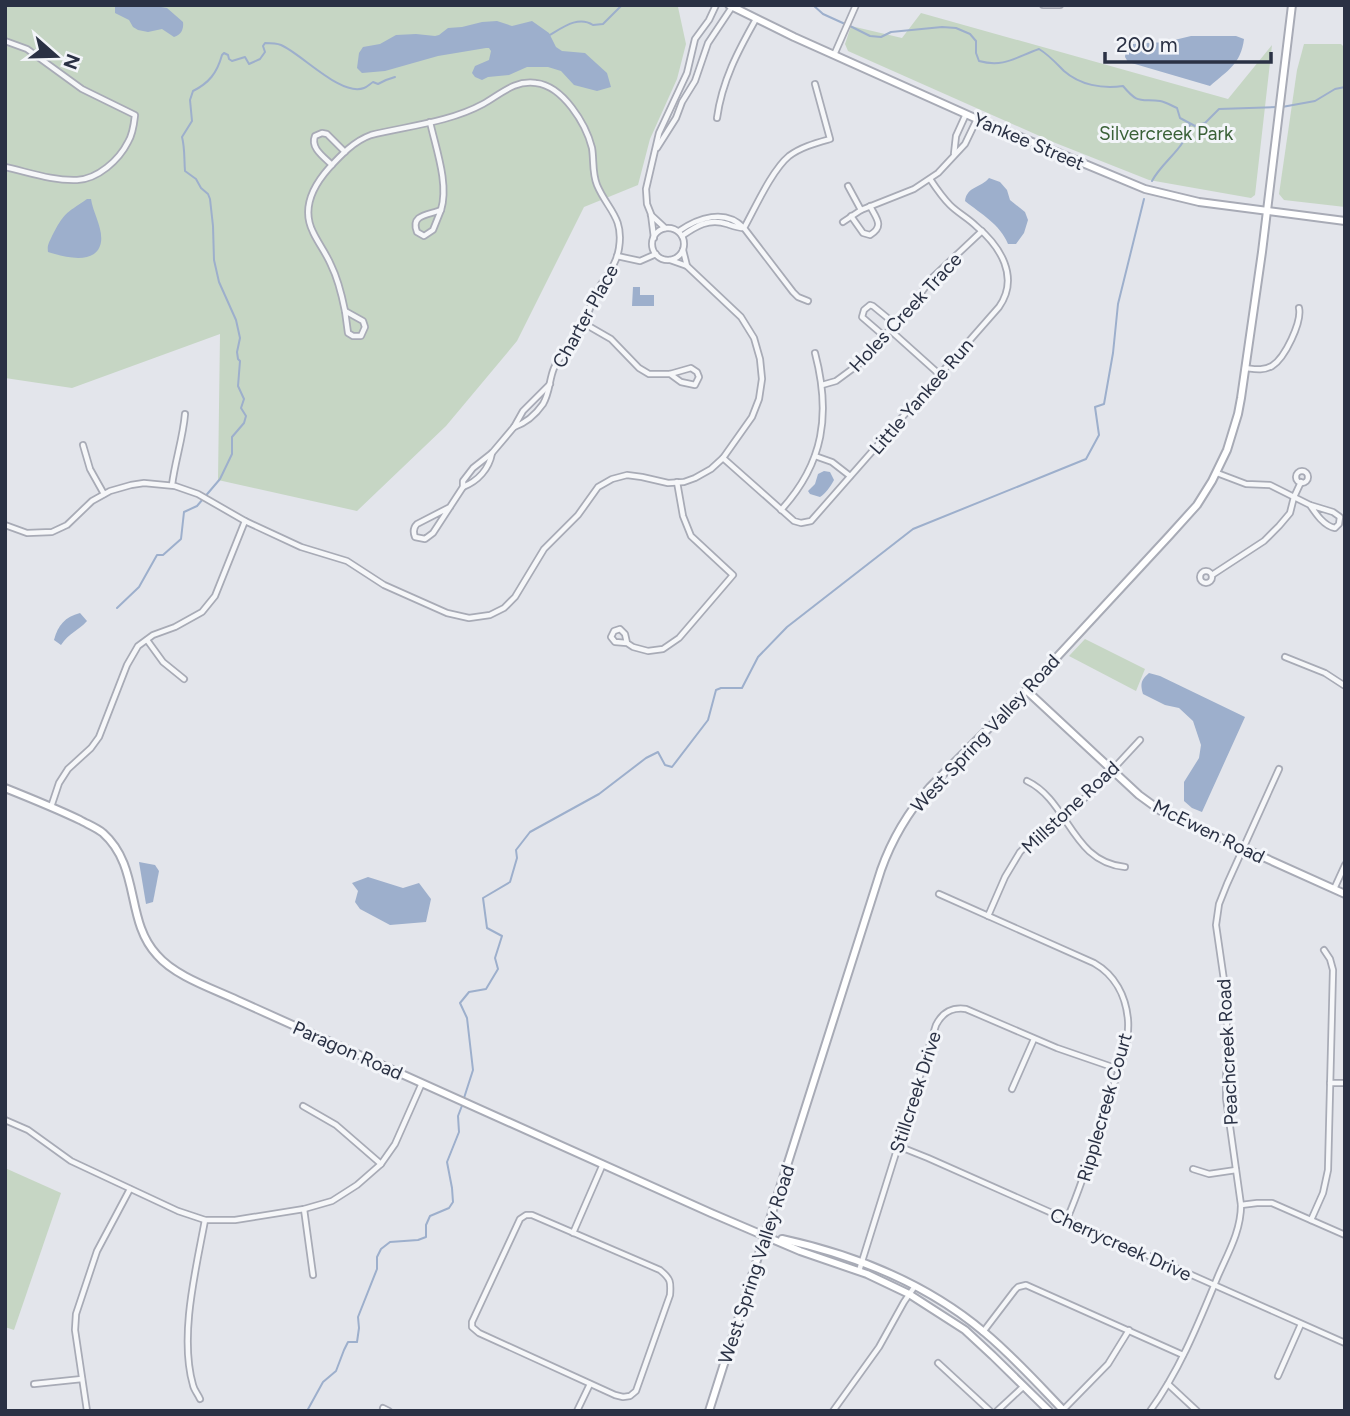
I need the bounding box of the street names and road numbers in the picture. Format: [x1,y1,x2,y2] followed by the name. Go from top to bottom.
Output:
[970,108,1088,175] street label: Yankee Street
[844,248,966,377] street label: Holes Creek Trace
[548,261,623,372] street label: Charter Place
[865,334,978,459] street label: Little Yankee Run
[906,650,1065,817] street label: West Spring Valley Road
[1017,756,1124,858] street label: Millstone Road
[1149,794,1269,868] street label: McEwen Road
[1212,978,1243,1126] street label: Peachcreek Road
[289,1016,406,1085] street label: Paragon Road
[885,1028,946,1156] street label: Stillcreek Drive
[1072,1030,1137,1184] street label: Ripplecreek Court
[713,1162,800,1366] street label: West Spring Valley Road
[1046,1203,1195,1286] street label: Cherrycreek Drive

